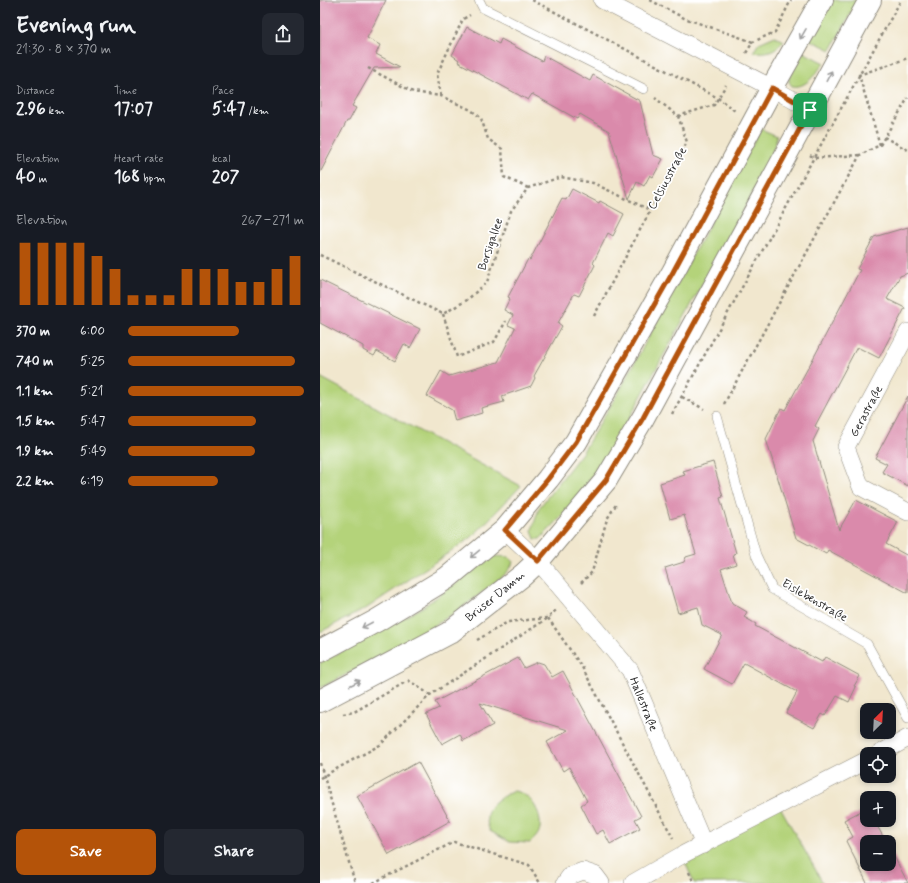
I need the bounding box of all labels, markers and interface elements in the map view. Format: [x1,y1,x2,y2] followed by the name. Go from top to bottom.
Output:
[16,12,136,40] text: Evening run
[262,13,304,55] button: share
[798,28,806,40] one-way arrow
[16,41,111,58] text: 21:30 · 8 × 370 m
[826,70,833,82] one-way arrow
[16,84,55,98] text: Distance
[114,84,137,98] text: Time
[212,84,234,98] text: Pace
[793,93,827,127] pin
[16,98,46,120] text: 2.96
[114,98,153,120] text: 17:07
[212,98,245,120] text: 5:47
[799,99,821,121] icon: arrive
[46,104,65,118] text: km
[245,104,269,118] text: /km
[645,144,691,213] street label: Celsiusstraße
[16,152,59,166] text: Elevation
[114,152,163,166] text: Heart rate
[212,152,230,166] text: kcal
[16,166,36,188] text: 40
[114,166,140,188] text: 168
[212,166,240,188] text: 207
[36,172,47,186] text: m
[140,172,165,186] text: bpm
[16,212,67,229] text: Elevation
[241,212,304,229] text: 267–271 m
[475,216,507,273] street label: Borsigallee
[16,323,50,340] text: 370 m
[80,323,105,340] text: 6:00
[16,353,53,370] text: 740 m
[80,353,105,370] text: 5:25
[16,383,53,400] text: 1.1 km
[80,383,103,400] text: 5:21
[847,383,887,440] street label: Gerastraße
[16,413,55,430] text: 1.5 km
[80,413,105,430] text: 5:47
[16,443,53,460] text: 1.9 km
[80,443,107,460] text: 5:49
[16,473,54,490] text: 2.2 km
[80,473,104,490] text: 6:19
[470,550,481,559] one-way arrow
[462,568,529,626] street label: Brüser Damm
[779,576,850,626] street label: Eislebenstraße
[361,622,373,630] one-way arrow
[625,675,661,734] street label: Hallestraße
[349,679,361,686] one-way arrow
[860,703,896,739] north arrow
[860,703,896,871] map controls
[860,747,896,783] button: locate
[860,791,896,827] button: +
[16,829,156,875] button: Save
[164,829,304,875] button: Share
[860,835,896,871] button: −

